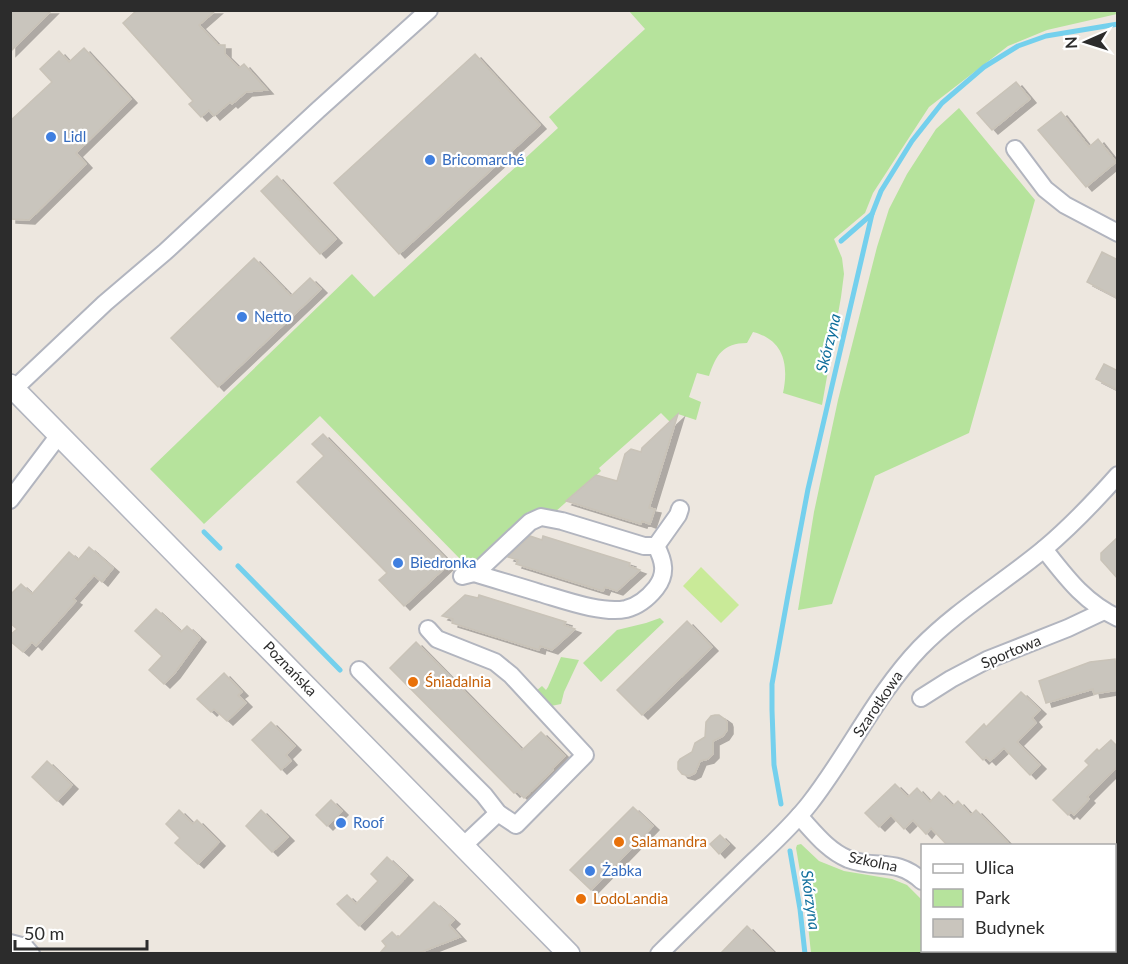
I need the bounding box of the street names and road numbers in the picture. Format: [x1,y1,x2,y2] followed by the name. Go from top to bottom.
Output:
[978,630,1043,672] street label: Sportowa
[260,637,321,700] street label: Poznańska
[849,667,906,740] street label: Szarotkowa
[847,847,899,875] street label: Szkolna

